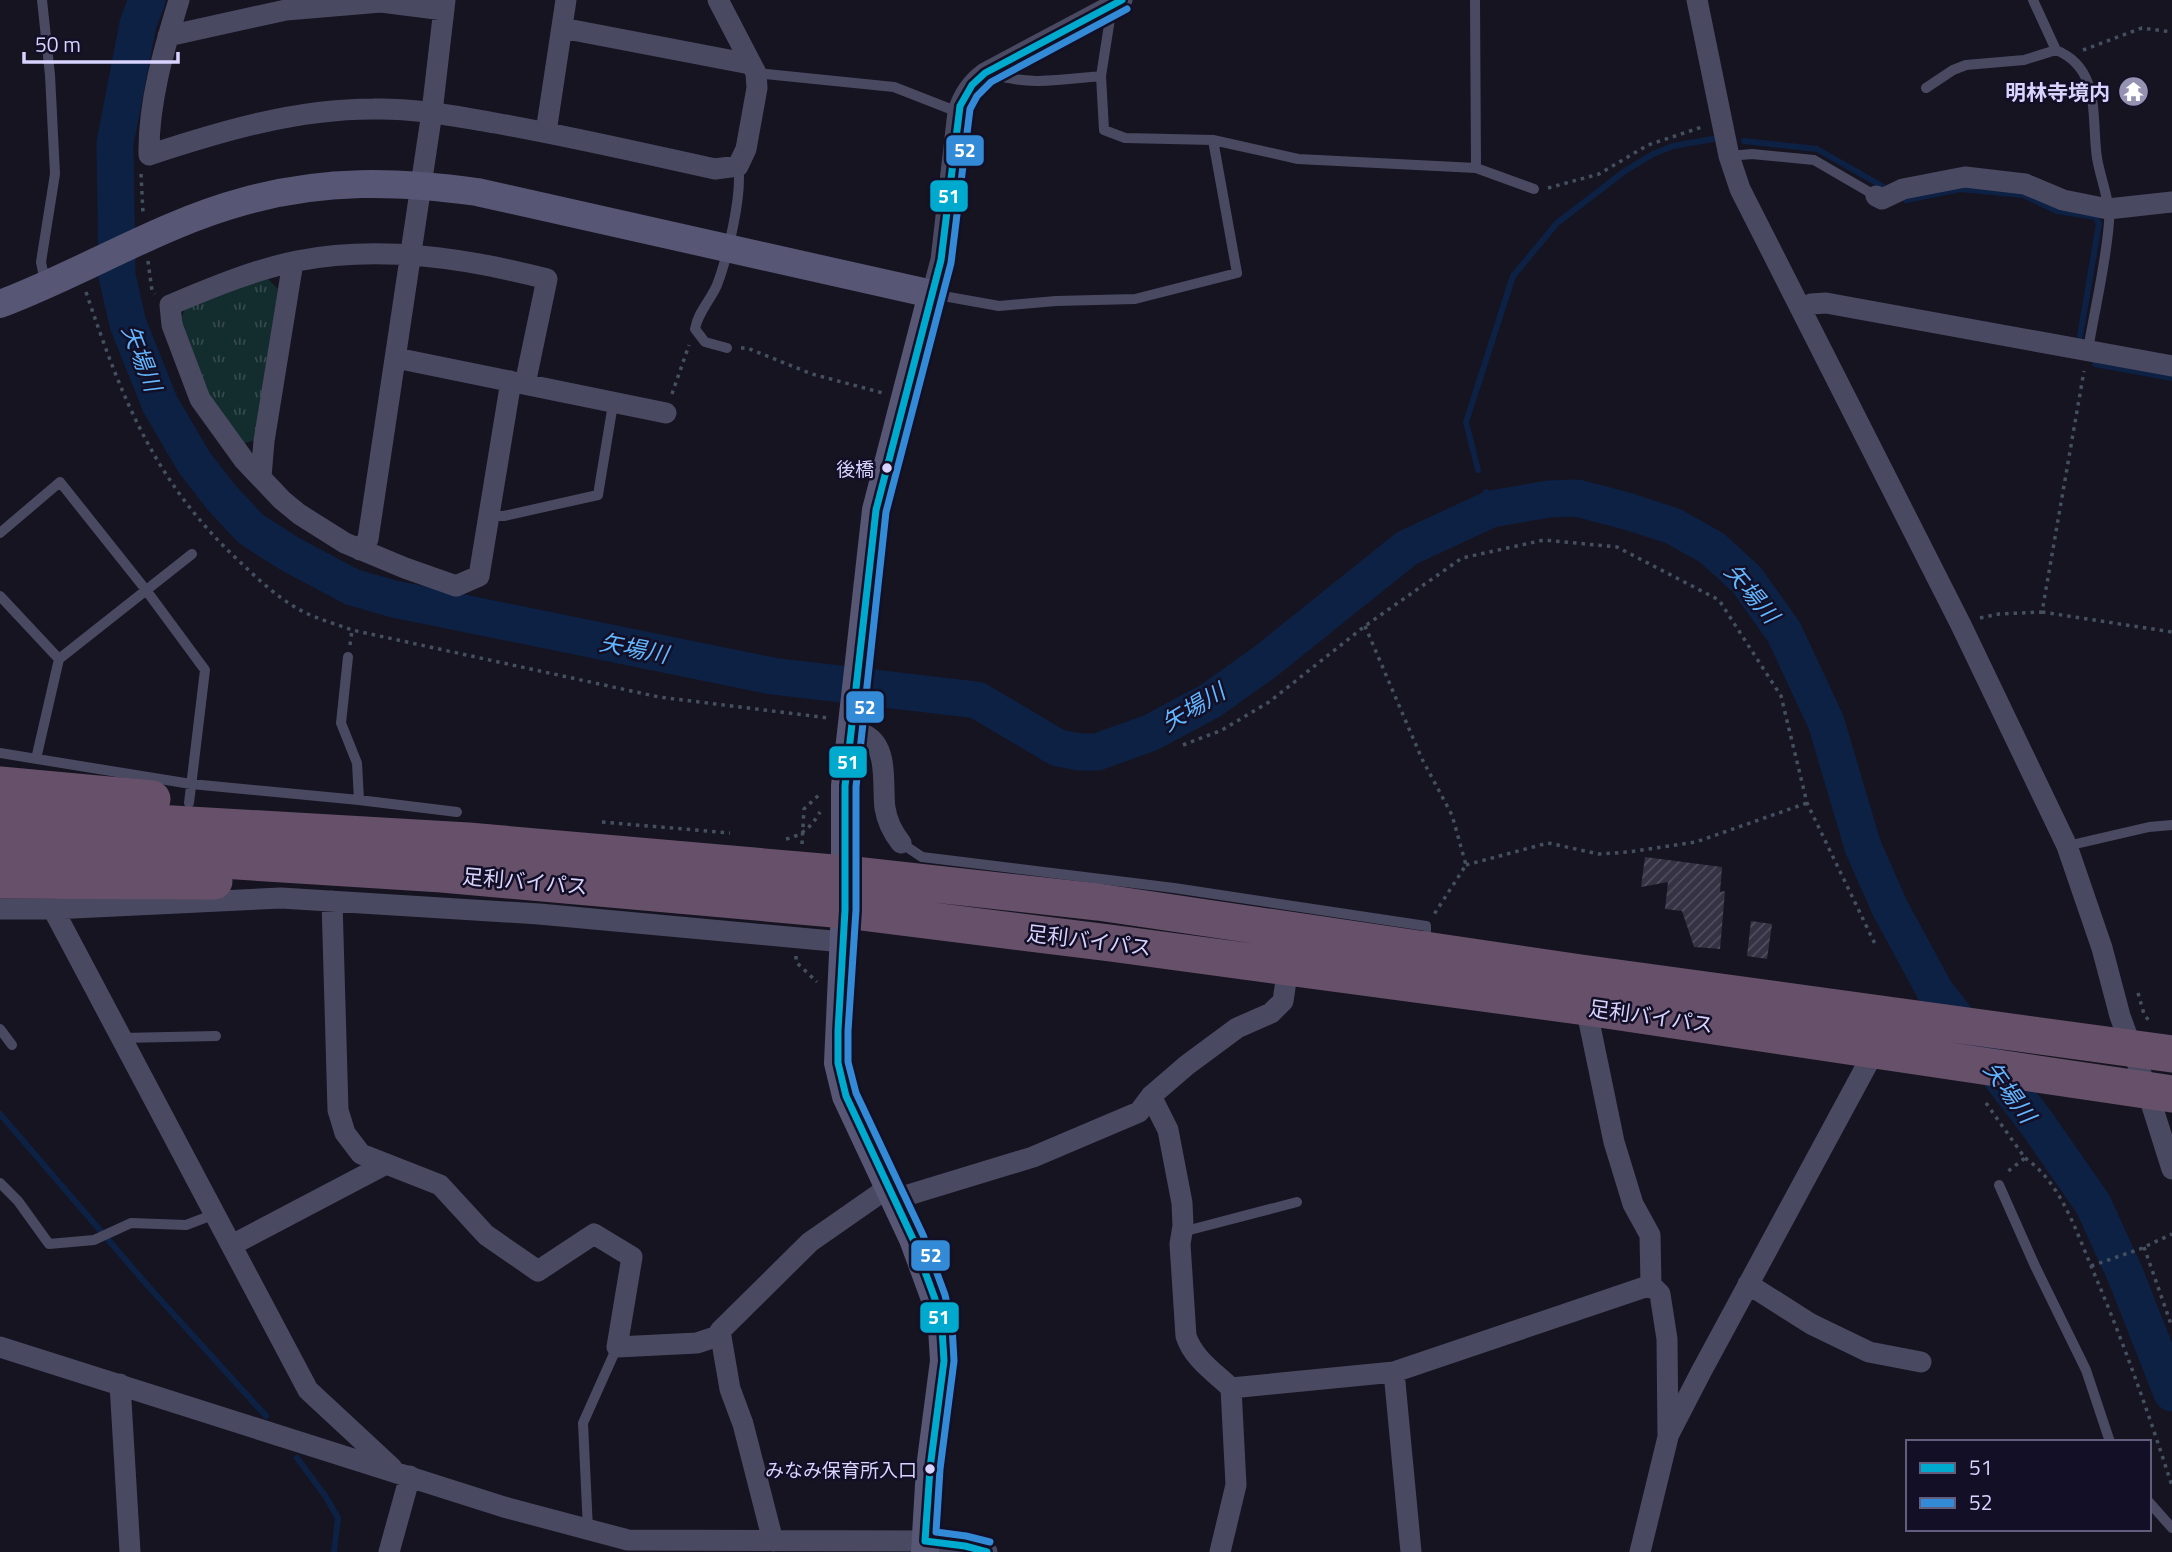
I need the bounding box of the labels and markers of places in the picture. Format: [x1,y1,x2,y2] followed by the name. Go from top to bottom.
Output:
[2116,75,2150,109] temple icon: 明林寺境内
[2005,76,2110,108] place label: 明林寺境内
[836,454,874,483] place label: 後橋
[880,461,894,475] marker: 後橋
[765,1455,917,1484] place label: みなみ保育所入口
[923,1462,937,1476] marker: みなみ保育所入口

